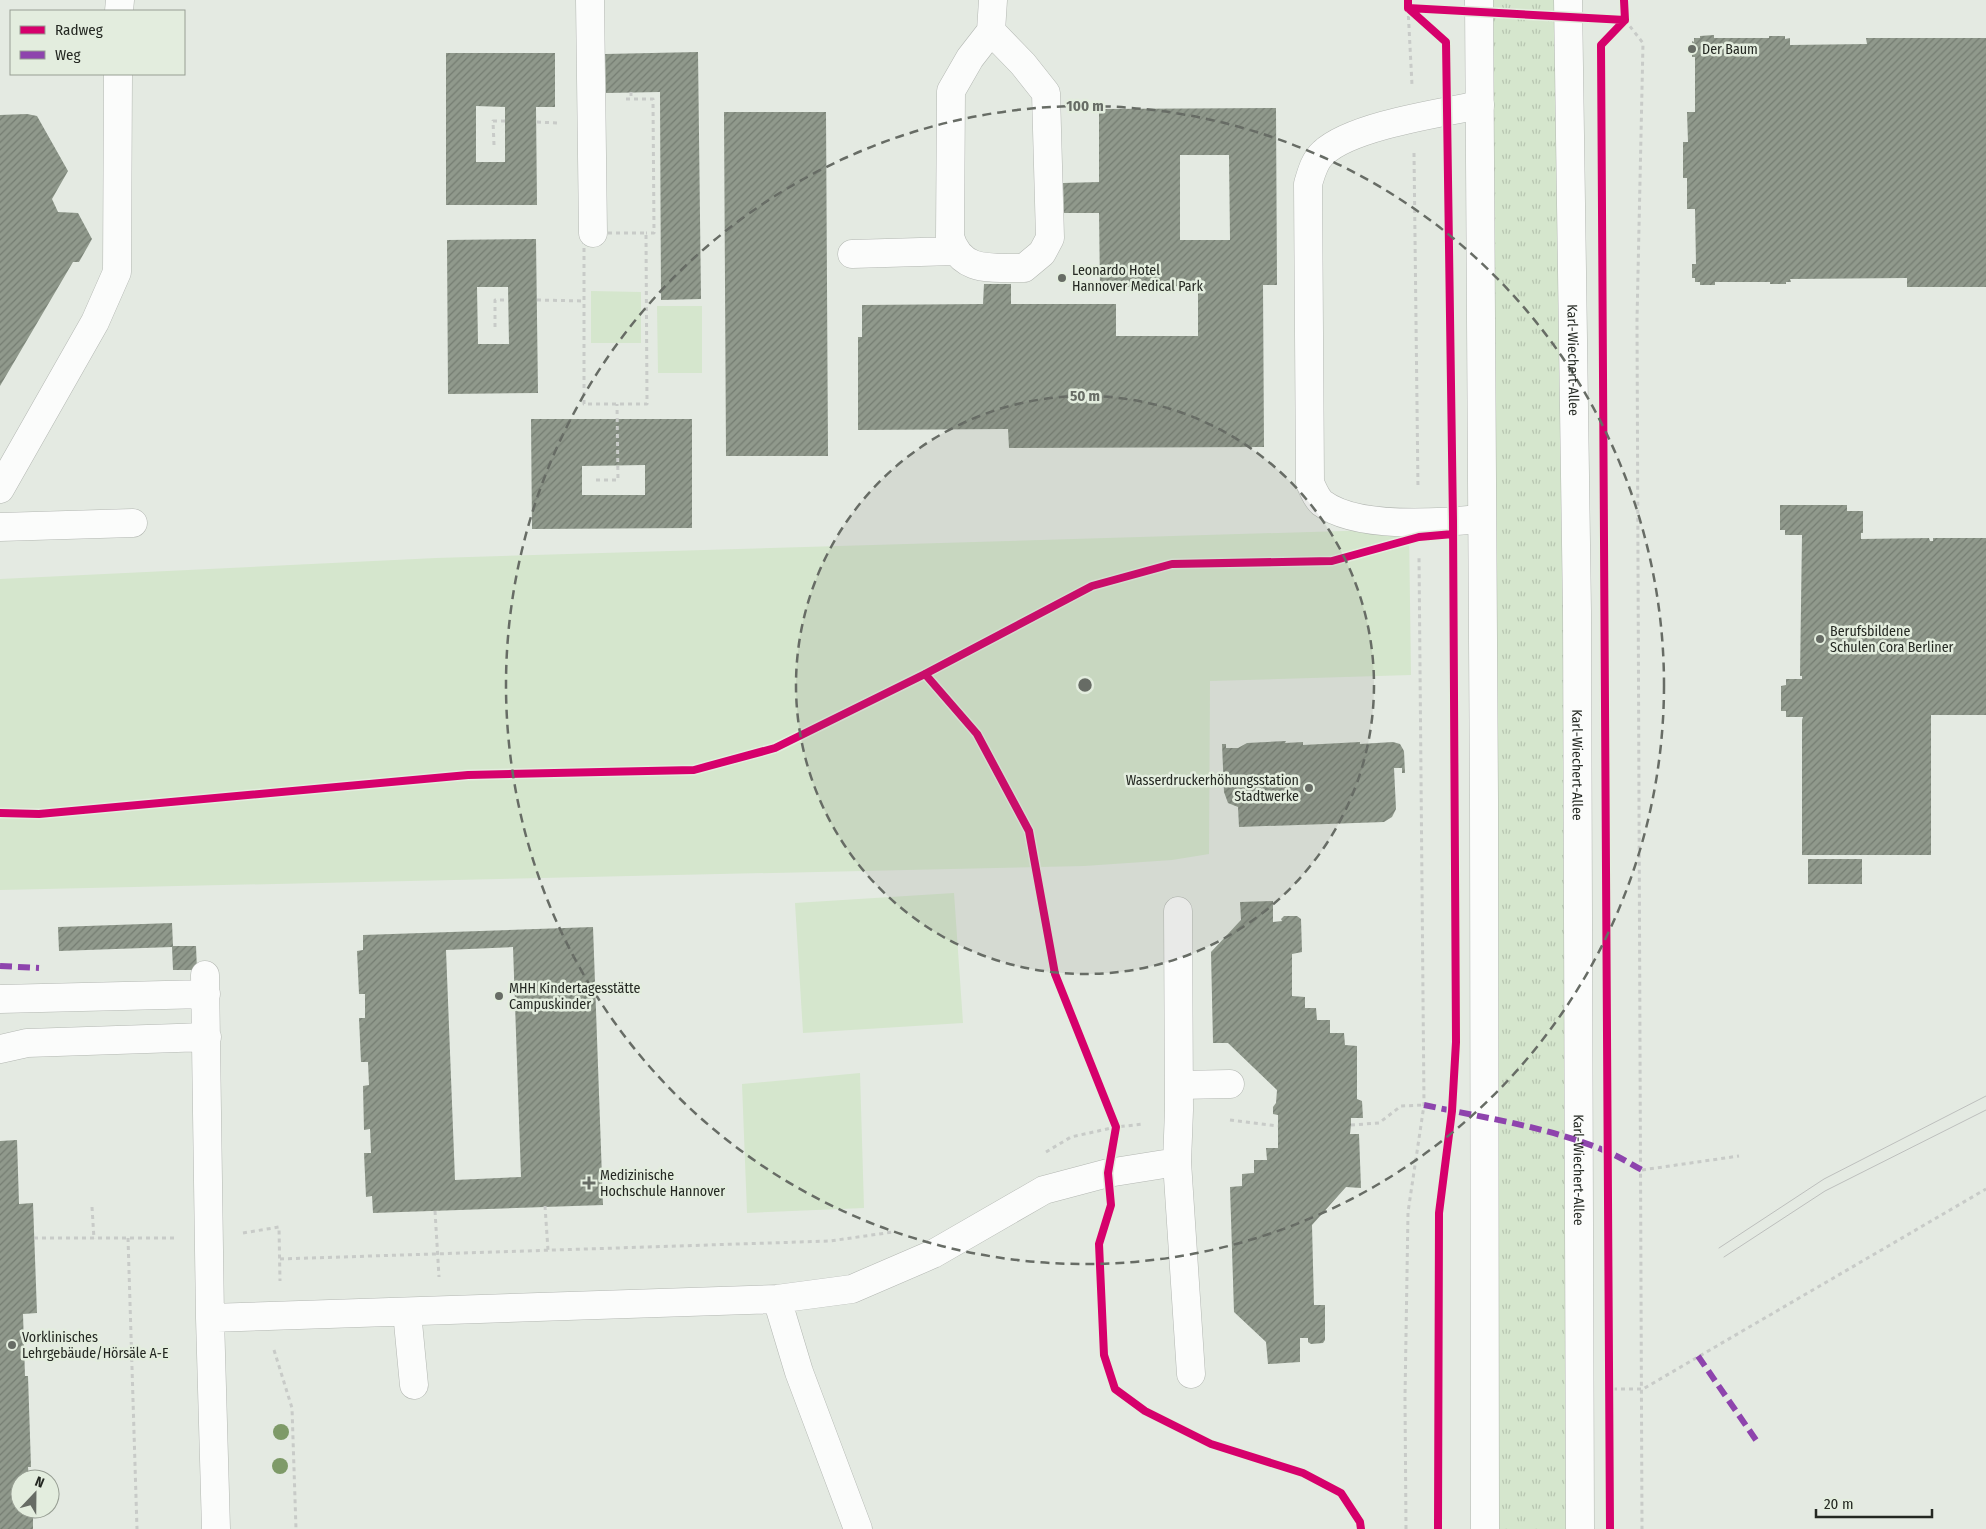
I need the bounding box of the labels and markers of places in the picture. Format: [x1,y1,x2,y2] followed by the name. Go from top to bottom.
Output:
[1702,41,1758,58] place label: Der Baum
[1686,43,1698,55] marker: Der Baum
[1072,262,1203,295] place label: Leonardo Hotel Hannover Medical Park
[1056,272,1068,284] marker: Leonardo Hotel Hannover Medical Park
[1830,623,1954,656] place label: Berufsbildene Schulen Cora Berliner
[1814,633,1826,645] marker: Berufsbildene Schulen Cora Berliner
[1076,676,1094,694] centre of rings
[1126,772,1299,805] place label: Wasserdruckerhöhungsstation Stadtwerke
[1303,782,1315,794] marker: Wasserdruckerhöhungsstation Stadtwerke
[509,980,640,1013] place label: MHH Kindertagesstätte Campuskinder
[493,990,505,1002] marker: MHH Kindertagesstätte Campuskinder
[600,1167,725,1200] place label: Medizinische Hochschule Hannover
[582,1176,596,1190] marker: Medizinische Hochschule Hannover
[22,1329,169,1362] place label: Vorklinisches Lehrgebäude/Hörsäle A-E
[6,1339,18,1351] marker: Vorklinisches Lehrgebäude/Hörsäle A-E

